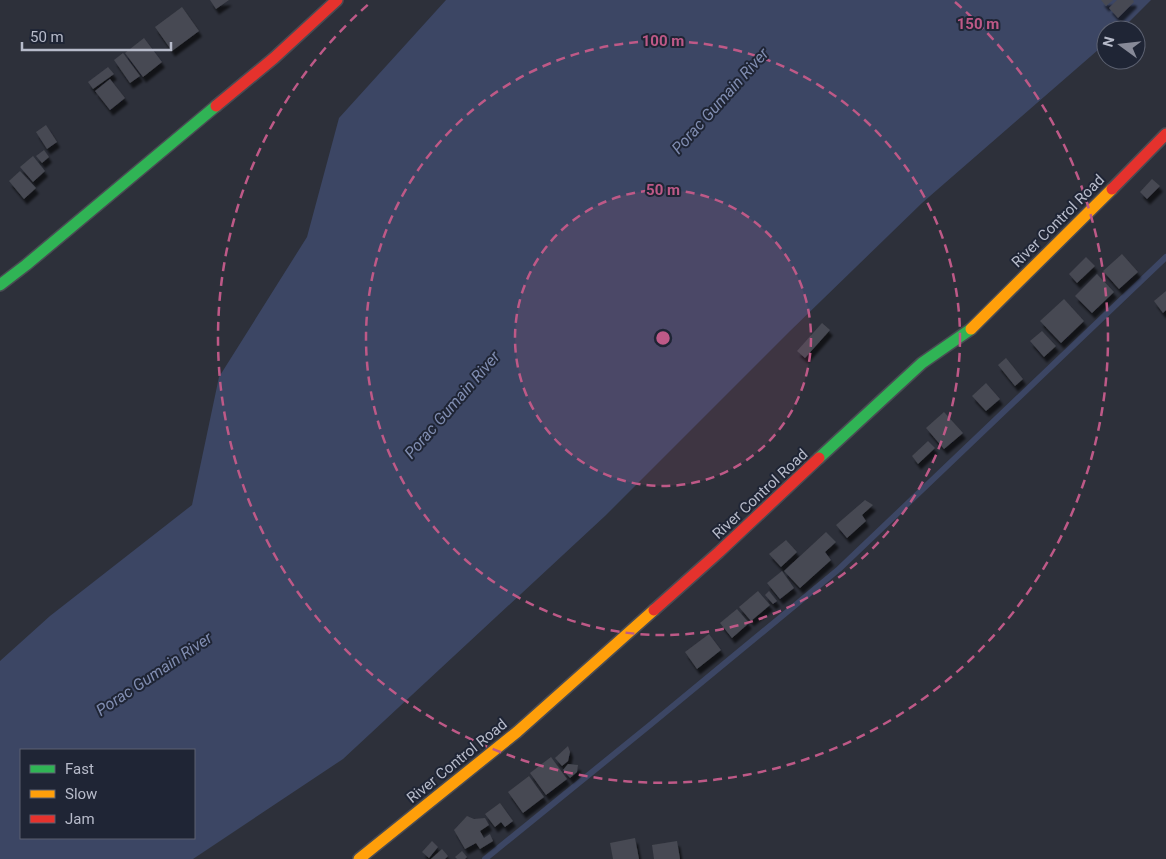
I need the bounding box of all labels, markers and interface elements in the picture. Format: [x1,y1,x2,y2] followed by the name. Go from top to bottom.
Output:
[957,15,999,33] text: 150 m
[22,20,171,52] scale bar
[1096,20,1146,70] north arrow
[30,28,64,46] text: 50 m
[642,32,684,50] text: 100 m
[1099,35,1117,48] text: N
[668,44,773,158] water label: Porac Gumain River
[1008,171,1108,271] street label: River Control Road
[646,181,680,199] text: 50 m
[654,329,672,347] centre of rings
[400,347,504,462] water label: Porac Gumain River
[709,445,811,543] street label: River Control Road
[92,628,216,720] water label: Porac Gumain River
[403,715,511,807] street label: River Control Road
[20,749,195,839] legend
[65,760,94,778] text: Fast
[65,785,97,803] text: Slow
[65,810,95,828] text: Jam

